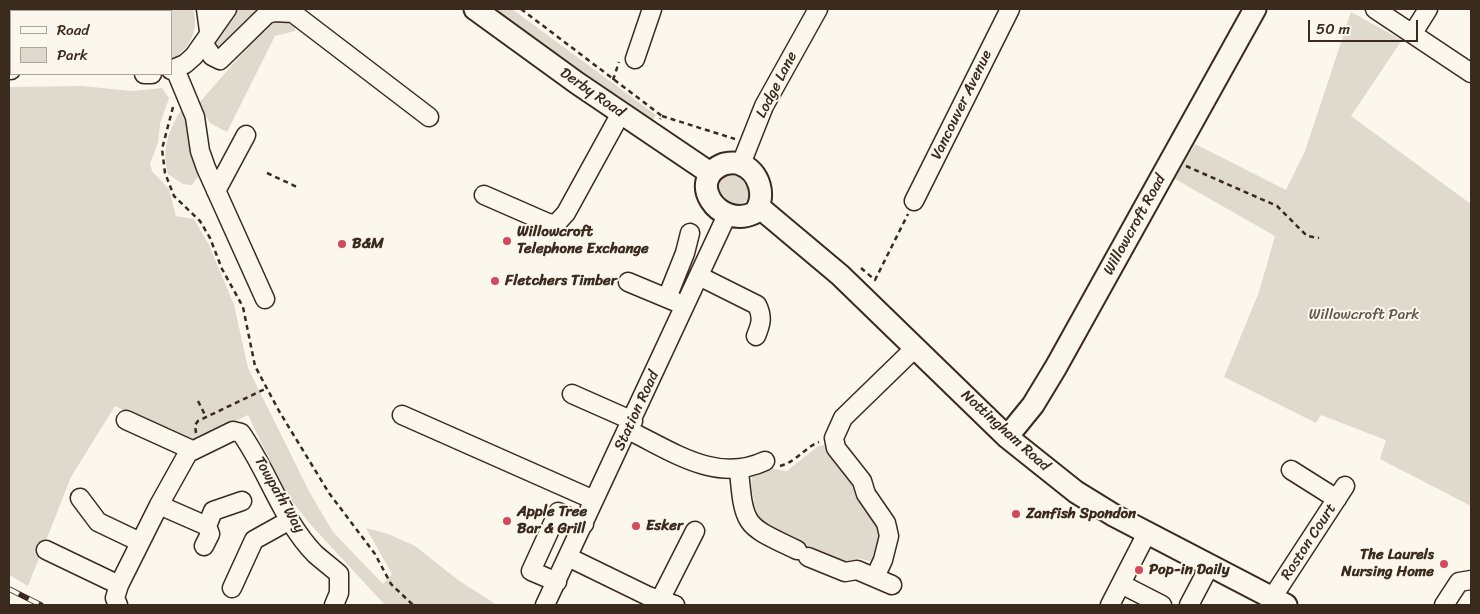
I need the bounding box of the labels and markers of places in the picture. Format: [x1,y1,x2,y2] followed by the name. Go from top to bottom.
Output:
[517,223,649,258] place label: Willowcroft Telephone Exchange
[352,235,384,253] place label: B&M
[501,235,513,247] marker: Willowcroft Telephone Exchange
[336,238,348,250] marker: B&M
[505,272,617,290] place label: Fletchers Timber
[489,275,501,287] marker: Fletchers Timber
[517,503,587,538] place label: Apple Tree Bar & Grill
[1026,505,1136,523] place label: Zanfish Spondon
[1010,508,1022,520] marker: Zanfish Spondon
[501,515,513,527] marker: Apple Tree Bar & Grill
[646,517,683,535] place label: Esker
[630,520,642,532] marker: Esker
[1341,546,1434,581] place label: The Laurels Nursing Home
[1438,558,1450,570] marker: The Laurels Nursing Home
[1149,561,1229,579] place label: Pop-in Daily
[1133,564,1145,576] marker: Pop-in Daily

